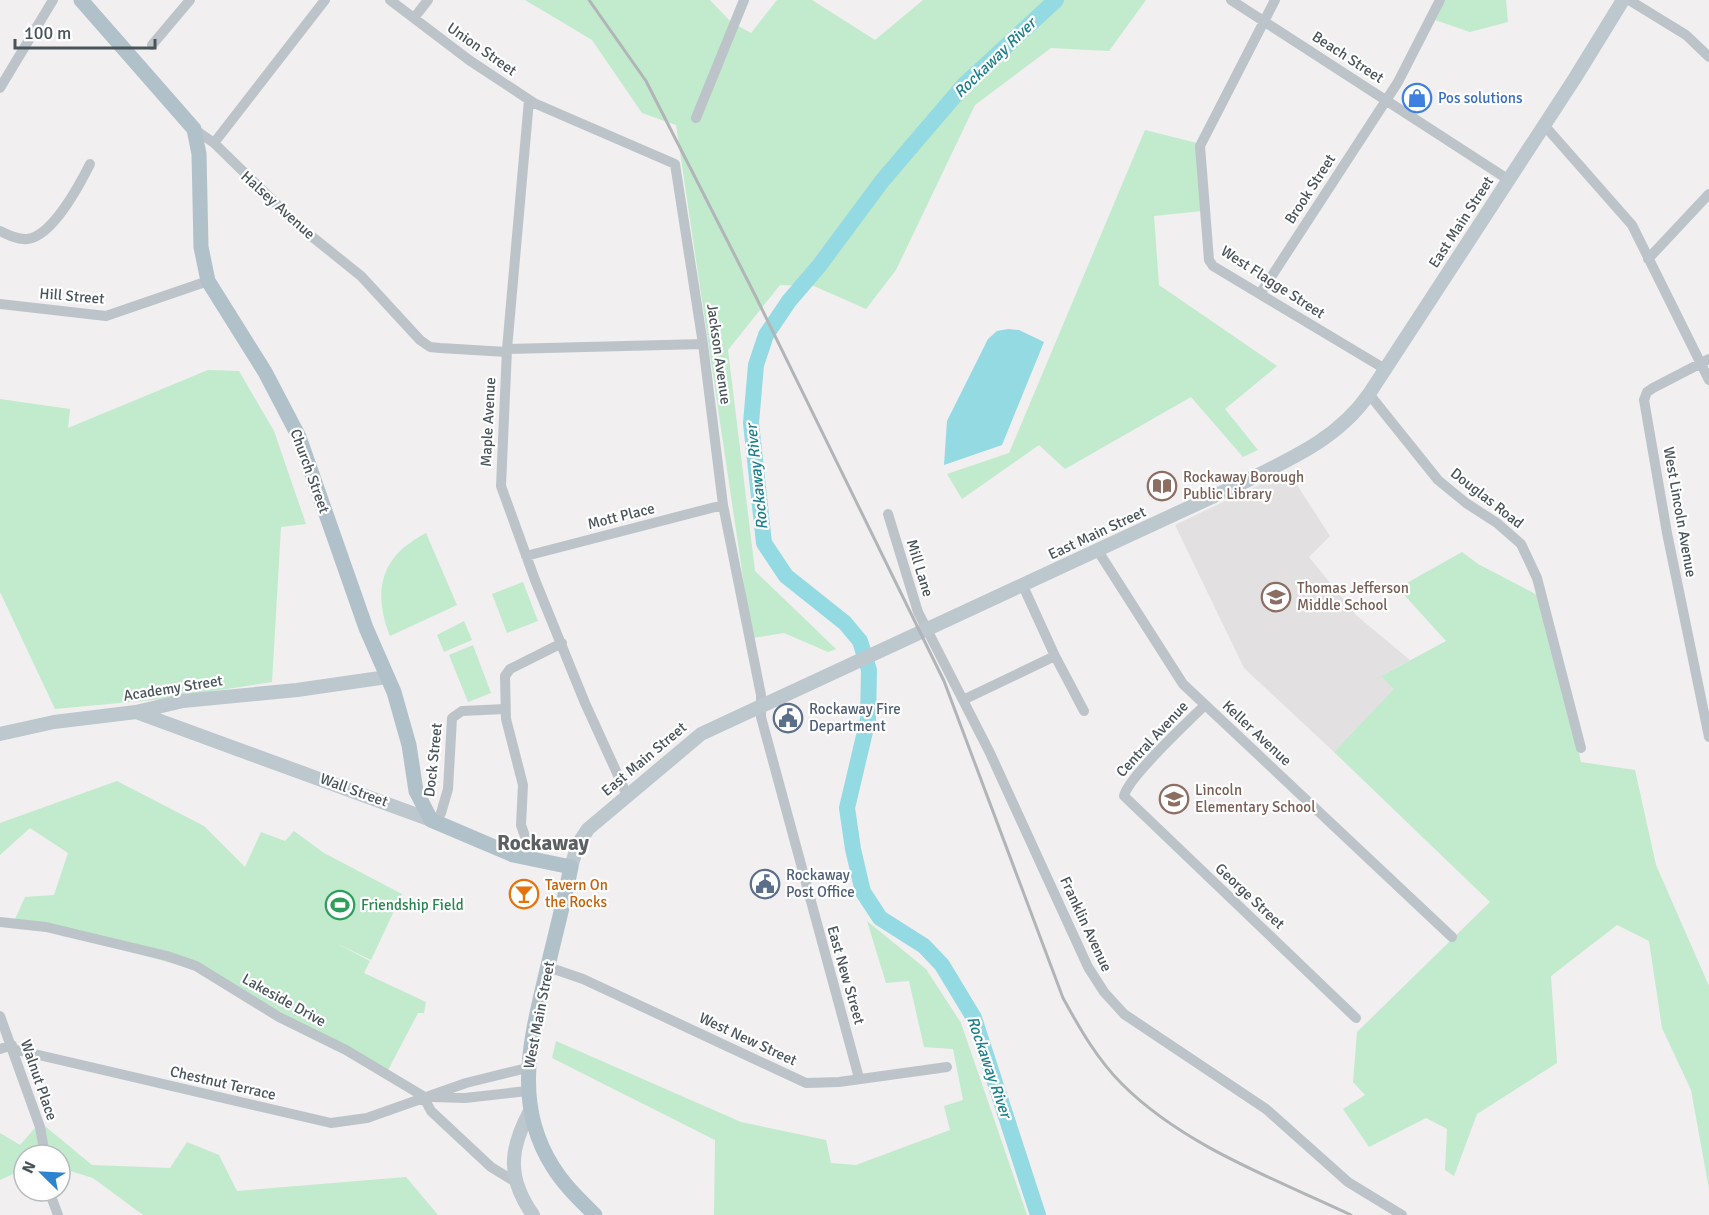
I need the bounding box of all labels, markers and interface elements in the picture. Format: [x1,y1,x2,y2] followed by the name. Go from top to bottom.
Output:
[15,12,154,50] scale bar
[950,12,1042,102] water label: Rockaway River
[444,18,520,80] street label: Union Street
[24,22,71,44] text: 100 m
[1309,27,1387,87] street label: Beach Street
[1401,82,1433,114] shop icon: Pos solutions
[1438,89,1523,107] place label: Pos solutions
[1281,151,1339,227] street label: Brook Street
[237,167,319,243] street label: Halsey Avenue
[1425,173,1497,271] street label: East Main Street
[1218,242,1328,322] street label: West Flagge Street
[39,284,105,308] street label: Hill Street
[703,303,735,405] street label: Jackson Avenue
[477,377,499,467] street label: Maple Avenue
[741,421,772,531] water label: Rockaway River
[286,426,334,516] street label: Church Street
[1660,445,1700,579] street label: West Lincoln Avenue
[1447,464,1527,532] street label: Douglas Road
[1183,468,1304,503] place label: Rockaway Borough Public Library
[1146,470,1178,502] library icon: Rockaway Borough Public Library
[586,499,656,533] street label: Mott Place
[1045,503,1149,563] street label: East Main Street
[903,537,937,599] street label: Mill Lane
[1297,579,1409,614] place label: Thomas Jefferson Middle School
[1260,581,1292,613] school or university icon: Thomas Jefferson Middle School
[122,671,224,705] street label: Academy Street
[1219,696,1295,770] street label: Keller Avenue
[1112,697,1192,781] street label: Central Avenue
[809,700,901,735] place label: Rockaway Fire Department
[772,702,804,734] public building icon: Rockaway Fire Department
[598,718,690,800] street label: East Main Street
[420,722,446,798] street label: Dock Street
[318,769,390,811] street label: Wall Street
[1195,781,1316,816] place label: Lincoln Elementary School
[1158,783,1190,815] school or university icon: Lincoln Elementary School
[497,830,589,856] district label: Rockaway
[1212,859,1288,933] street label: George Street
[786,866,855,901] place label: Rockaway Post Office
[749,868,781,900] public building icon: Rockaway Post Office
[1056,874,1116,974] street label: Franklin Avenue
[545,876,608,911] place label: Tavern On the Rocks
[508,878,540,910] bar icon: Tavern On the Rocks
[324,889,356,921] sports icon: Friendship Field
[361,896,464,914] place label: Friendship Field
[823,924,869,1026] street label: East New Street
[520,960,558,1070] street label: West Main Street
[239,970,329,1030] street label: Lakeside Drive
[696,1009,800,1069] street label: West New Street
[962,1013,1016,1122] water label: Rockaway River
[17,1037,61,1123] street label: Walnut Place
[168,1062,278,1104] street label: Chestnut Terrace
[12,1143,72,1203] north arrow
[18,1158,41,1176] text: N

